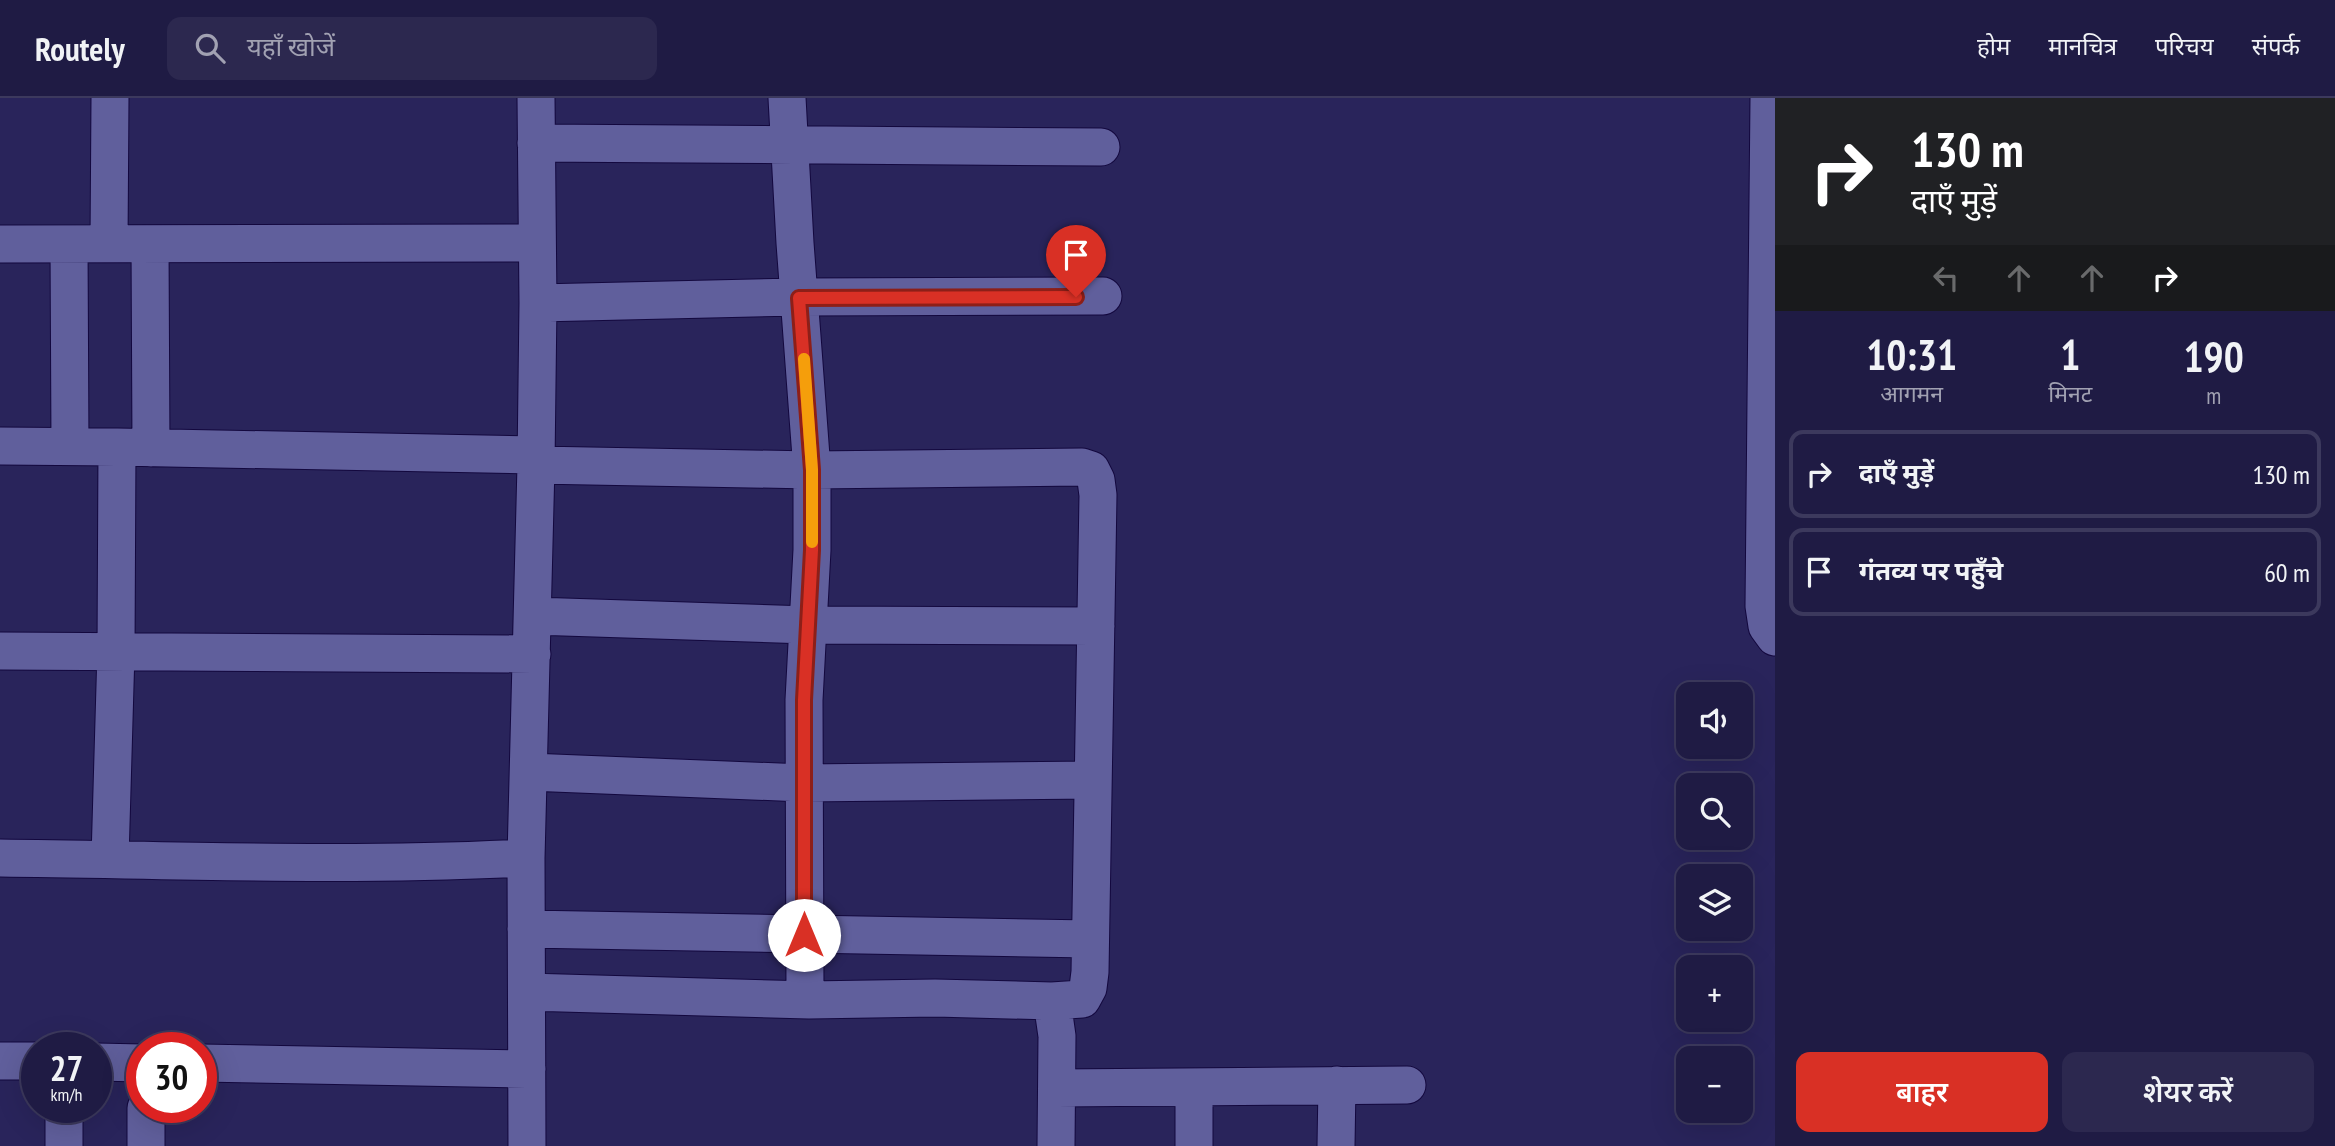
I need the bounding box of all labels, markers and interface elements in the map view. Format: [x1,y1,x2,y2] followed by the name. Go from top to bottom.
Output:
[167,17,657,80] search box
[35,27,125,70] text: Routely
[191,29,229,67] icon: search
[247,30,335,63] text: यहाँ खोजें
[1977,31,2010,62] text: होम
[2048,31,2117,62] text: मानचित्र
[2155,31,2214,62] text: परिचय
[2252,31,2300,62] text: संपर्क
[1911,117,2024,181] text: 130 m
[1796,126,1887,217] icon: right
[1911,179,1997,221] text: दाएँ मुड़ें
[1046,225,1106,297] pin
[1057,236,1095,274] icon: arrive
[1927,259,1965,297] icon: left
[2000,259,2038,297] icon: ahead
[2073,259,2111,297] icon: ahead
[2146,259,2184,297] icon: right
[1866,327,1957,382] text: 10:31
[2060,327,2080,382] text: 1
[2184,329,2244,384] text: 190
[1880,379,1943,408] text: आगमन
[2048,379,2092,408] text: मिनट
[2206,381,2221,410] text: m
[1800,455,1838,493] icon: right
[1859,456,1934,489] text: दाएँ मुड़ें
[2252,458,2310,491] text: 130 m
[1800,553,1838,591] icon: arrive
[1859,554,2003,587] text: गंतव्य पर पहुँचे
[2264,556,2310,589] text: 60 m
[1676,682,1753,1123] map controls
[1676,682,1753,759] button: sound
[1676,773,1753,850] button: search
[1676,864,1753,941] button: layers
[767,898,841,972] position arrow
[1676,955,1753,1032] button: +
[126,1032,217,1123] speed limit sign: 30
[50,1045,83,1091] text: 27
[1676,1046,1753,1123] button: −
[1796,1052,2048,1132] button: बाहर
[2062,1052,2314,1132] button: शेयर करें
[51,1083,82,1106] text: km/h

